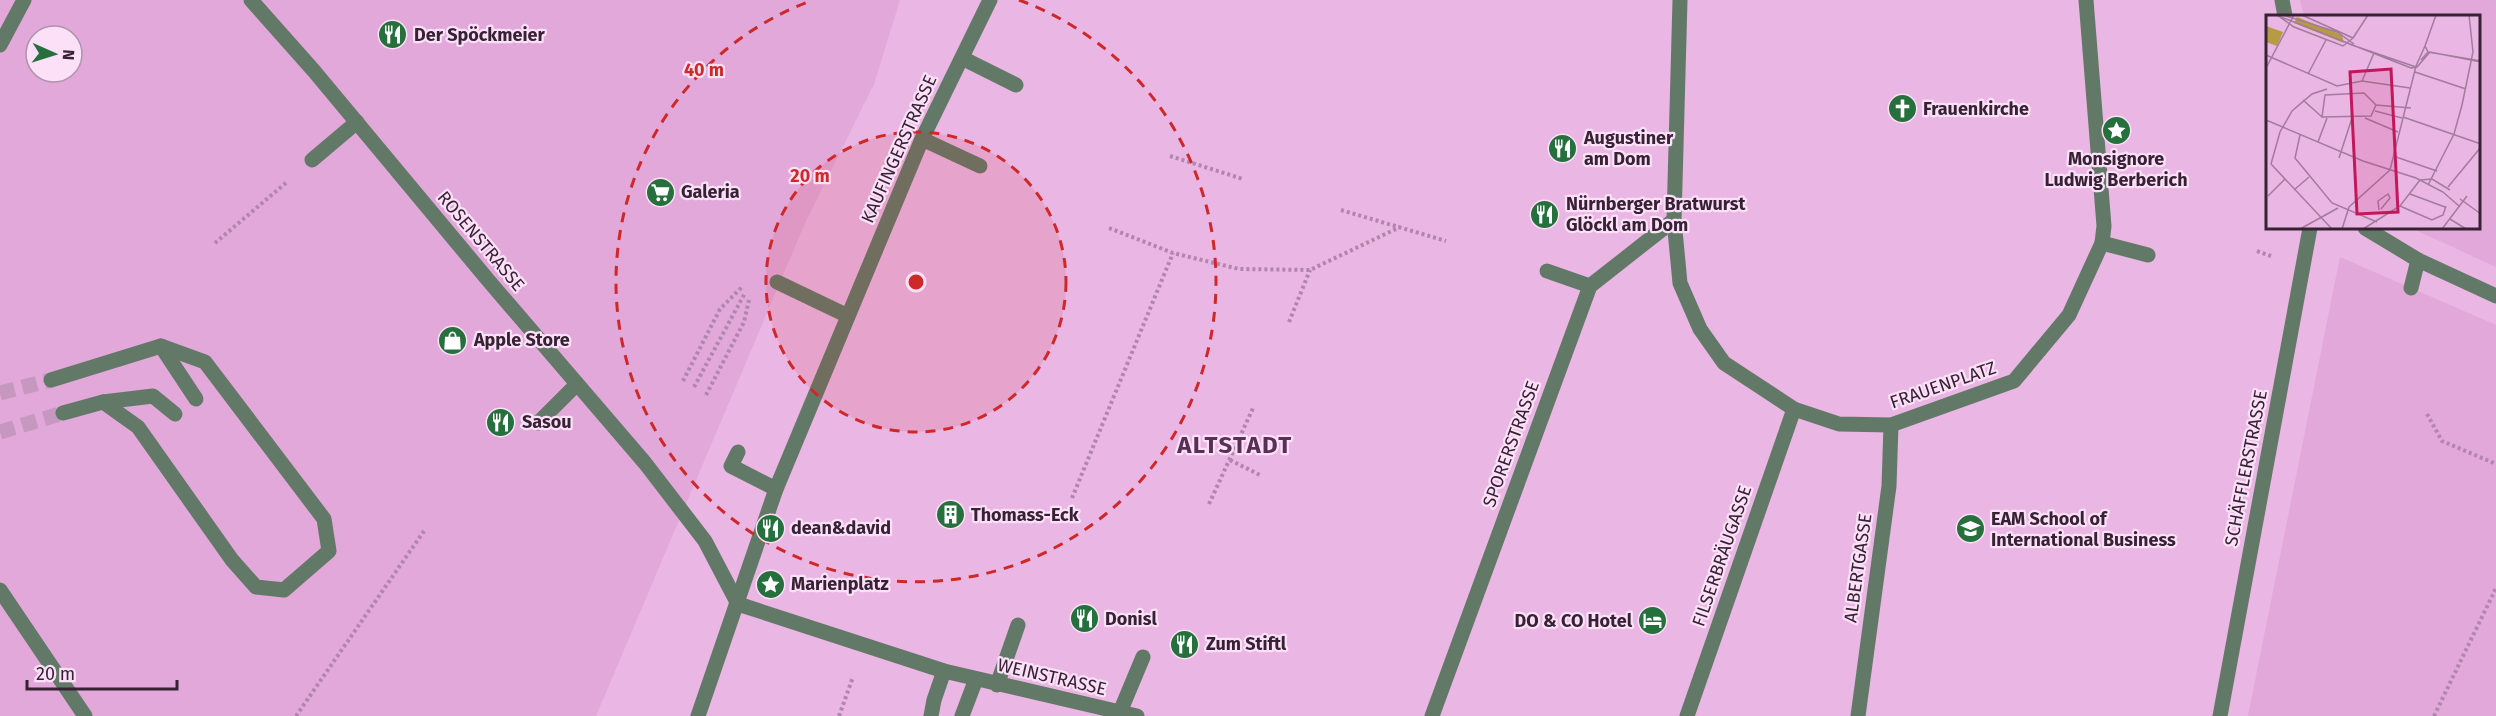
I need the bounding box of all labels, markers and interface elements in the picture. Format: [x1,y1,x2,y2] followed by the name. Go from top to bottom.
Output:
[2266,15,2481,230] inset map
[377,19,409,51] restaurant icon: Der Spöckmeier
[24,24,84,84] north arrow
[414,24,545,46] place label: Der Spöckmeier
[59,49,78,61] text: N
[684,59,724,81] text: 40 m
[856,72,942,226] street label: KAUFINGERSTRASSE
[1886,93,1918,125] church icon: Frauenkirche
[1923,98,2029,120] place label: Frauenkirche
[2100,114,2132,146] place icon: Monsignore Ludwig Berberich
[1583,127,1674,170] place label: Augustiner am Dom
[1547,132,1579,164] restaurant icon: Augustiner am Dom
[2044,148,2188,191] place label: Monsignore Ludwig Berberich
[790,165,830,187] text: 20 m
[644,176,676,208] supermarket icon: Galeria
[681,181,740,203] place label: Galeria
[433,186,529,296] street label: ROSENSTRASSE
[1566,193,1746,236] place label: Nürnberger Bratwurst Glöckl am Dom
[1529,198,1561,230] restaurant icon: Nürnberger Bratwurst Glöckl am Dom
[906,272,926,292] centre of rings
[437,324,469,356] shop icon: Apple Store
[473,329,570,351] place label: Apple Store
[1887,357,1999,413] street label: FRAUENPLATZ
[1478,378,1544,510] street label: SPORERSTRASSE
[2220,388,2272,548] street label: SCHÄFFLERSTRASSE
[485,406,517,438] restaurant icon: Sasou
[522,411,571,433] place label: Sasou
[1176,431,1293,459] district label: ALTSTADT
[1688,483,1756,629] street label: FILSERBRÄUGASSE
[934,499,966,531] building icon: Thomass-Eck
[971,504,1080,526] place label: Thomass-Eck
[1991,508,2176,551] place label: EAM School of International Business
[754,512,786,544] restaurant icon: dean&david
[1839,512,1877,624] street label: ALBERTGASSE
[1954,513,1986,545] school or university icon: EAM School of International Business
[791,517,891,539] place label: dean&david
[754,568,786,600] place icon: Marienplatz
[791,573,889,595] place label: Marienplatz
[1068,603,1100,635] restaurant icon: Donisl
[1637,605,1669,637] hotel icon: DO & CO Hotel
[1105,608,1157,630] place label: Donisl
[1515,610,1633,632] place label: DO & CO Hotel
[1169,628,1201,660] restaurant icon: Zum Stiftl
[1206,633,1287,655] place label: Zum Stiftl
[27,653,177,691] scale bar
[995,654,1109,700] street label: WEINSTRASSE
[36,663,75,685] text: 20 m

